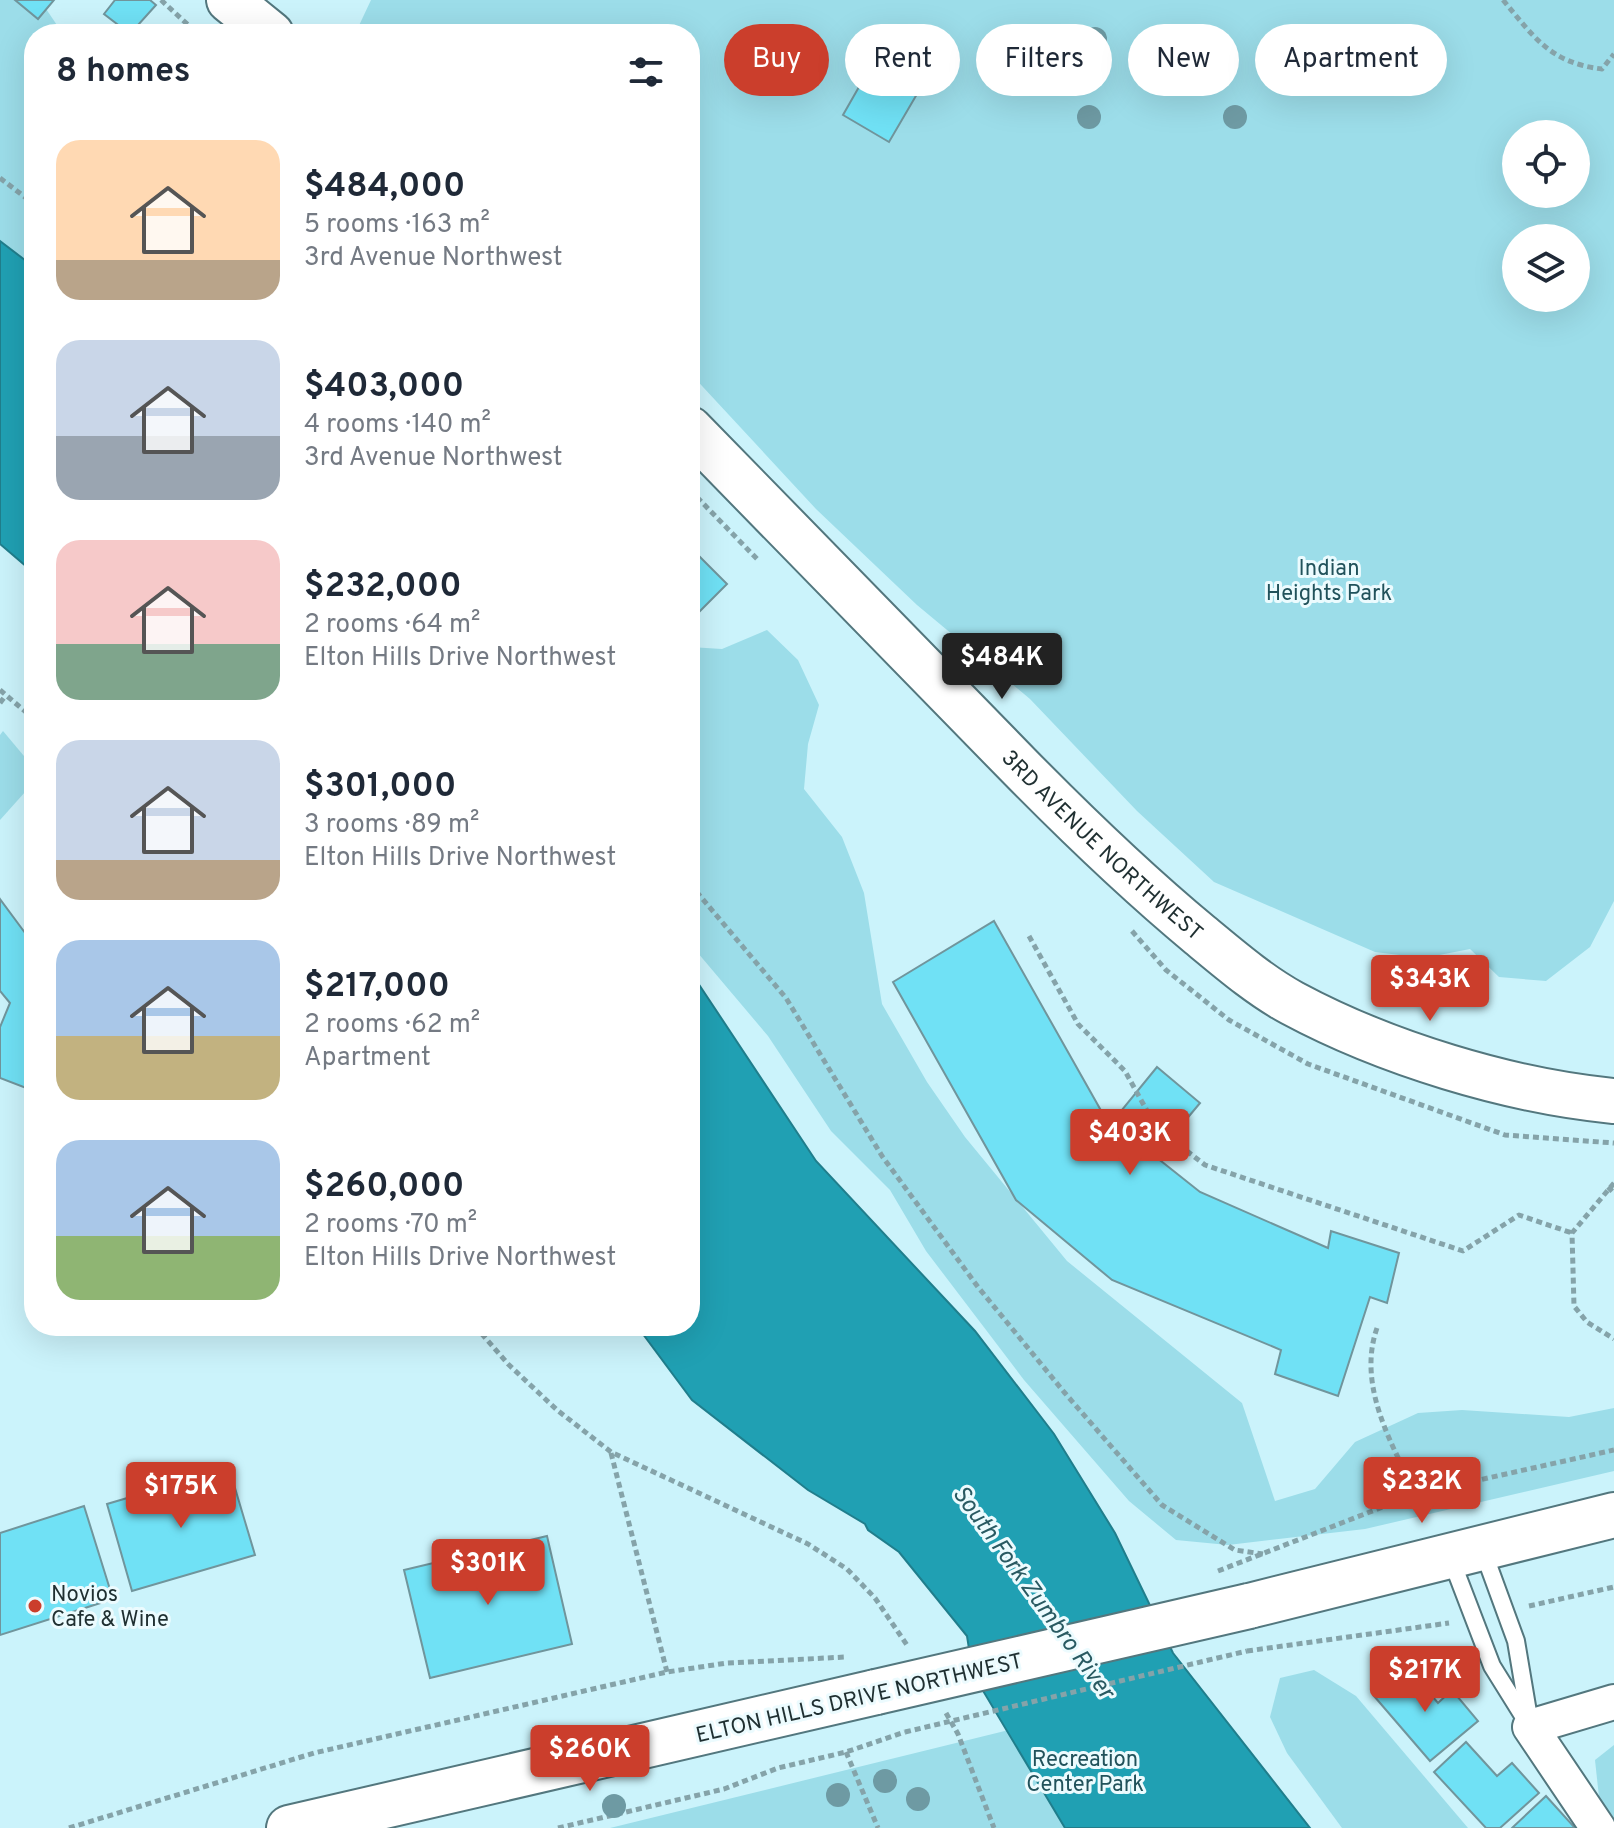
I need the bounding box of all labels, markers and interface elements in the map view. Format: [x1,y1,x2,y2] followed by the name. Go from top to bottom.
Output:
[724,24,829,96] chip: Buy
[845,24,960,96] chip: Rent
[976,24,1112,96] chip: Filters
[1128,24,1239,96] chip: New
[1255,24,1447,96] chip: Apartment
[624,50,668,94] icon: filters
[56,51,190,94] text: 8 homes
[1502,120,1590,312] map controls
[1502,120,1590,208] button: locate
[304,166,465,209] text: $484,000
[120,172,216,268] icon: home
[304,209,490,242] text: 5 rooms · 163 m²
[1502,224,1590,312] button: layers
[304,242,563,275] text: 3rd Avenue Northwest
[304,366,464,409] text: $403,000
[120,372,216,468] icon: home
[304,409,491,442] text: 4 rooms · 140 m²
[304,442,563,475] text: 3rd Avenue Northwest
[1266,556,1392,608] park label: Indian Heights Park
[304,566,462,609] text: $232,000
[120,572,216,668] icon: home
[304,609,480,642] text: 2 rooms · 64 m²
[946,633,1058,701] pin: $484K
[304,642,616,675] text: Elton Hills Drive Northwest
[960,642,1044,675] text: $484K
[995,745,1207,948] street label: 3RD AVENUE NORTHWEST
[304,766,456,809] text: $301,000
[120,772,216,868] icon: home
[304,809,479,842] text: 3 rooms · 89 m²
[304,842,616,875] text: Elton Hills Drive Northwest
[1374,955,1486,1023] pin: $343K
[1389,964,1471,997] text: $343K
[304,966,450,1009] text: $217,000
[120,972,216,1068] icon: home
[304,1009,480,1042] text: 2 rooms · 62 m²
[304,1042,431,1075] text: Apartment
[1074,1109,1186,1177] pin: $403K
[1088,1118,1172,1151] text: $403K
[304,1166,464,1209] text: $260,000
[120,1172,216,1268] icon: home
[304,1209,477,1242] text: 2 rooms · 70 m²
[304,1242,616,1275] text: Elton Hills Drive Northwest
[1366,1457,1478,1525] pin: $232K
[125,1462,237,1530] pin: $175K
[1382,1466,1462,1499] text: $232K
[144,1471,218,1504] text: $175K
[945,1480,1121,1708] water label: South Fork Zumbro River
[432,1539,544,1607] pin: $301K
[450,1548,526,1581] text: $301K
[51,1582,169,1634] place label: Novios Cafe & Wine
[26,1597,44,1615] marker: Novios Cafe & Wine
[1369,1646,1481,1714] pin: $217K
[694,1649,1026,1750] street label: ELTON HILLS DRIVE NORTHWEST
[1388,1655,1462,1688] text: $217K
[534,1725,646,1793] pin: $260K
[548,1734,632,1767] text: $260K
[1026,1747,1144,1799] park label: Recreation Center Park

